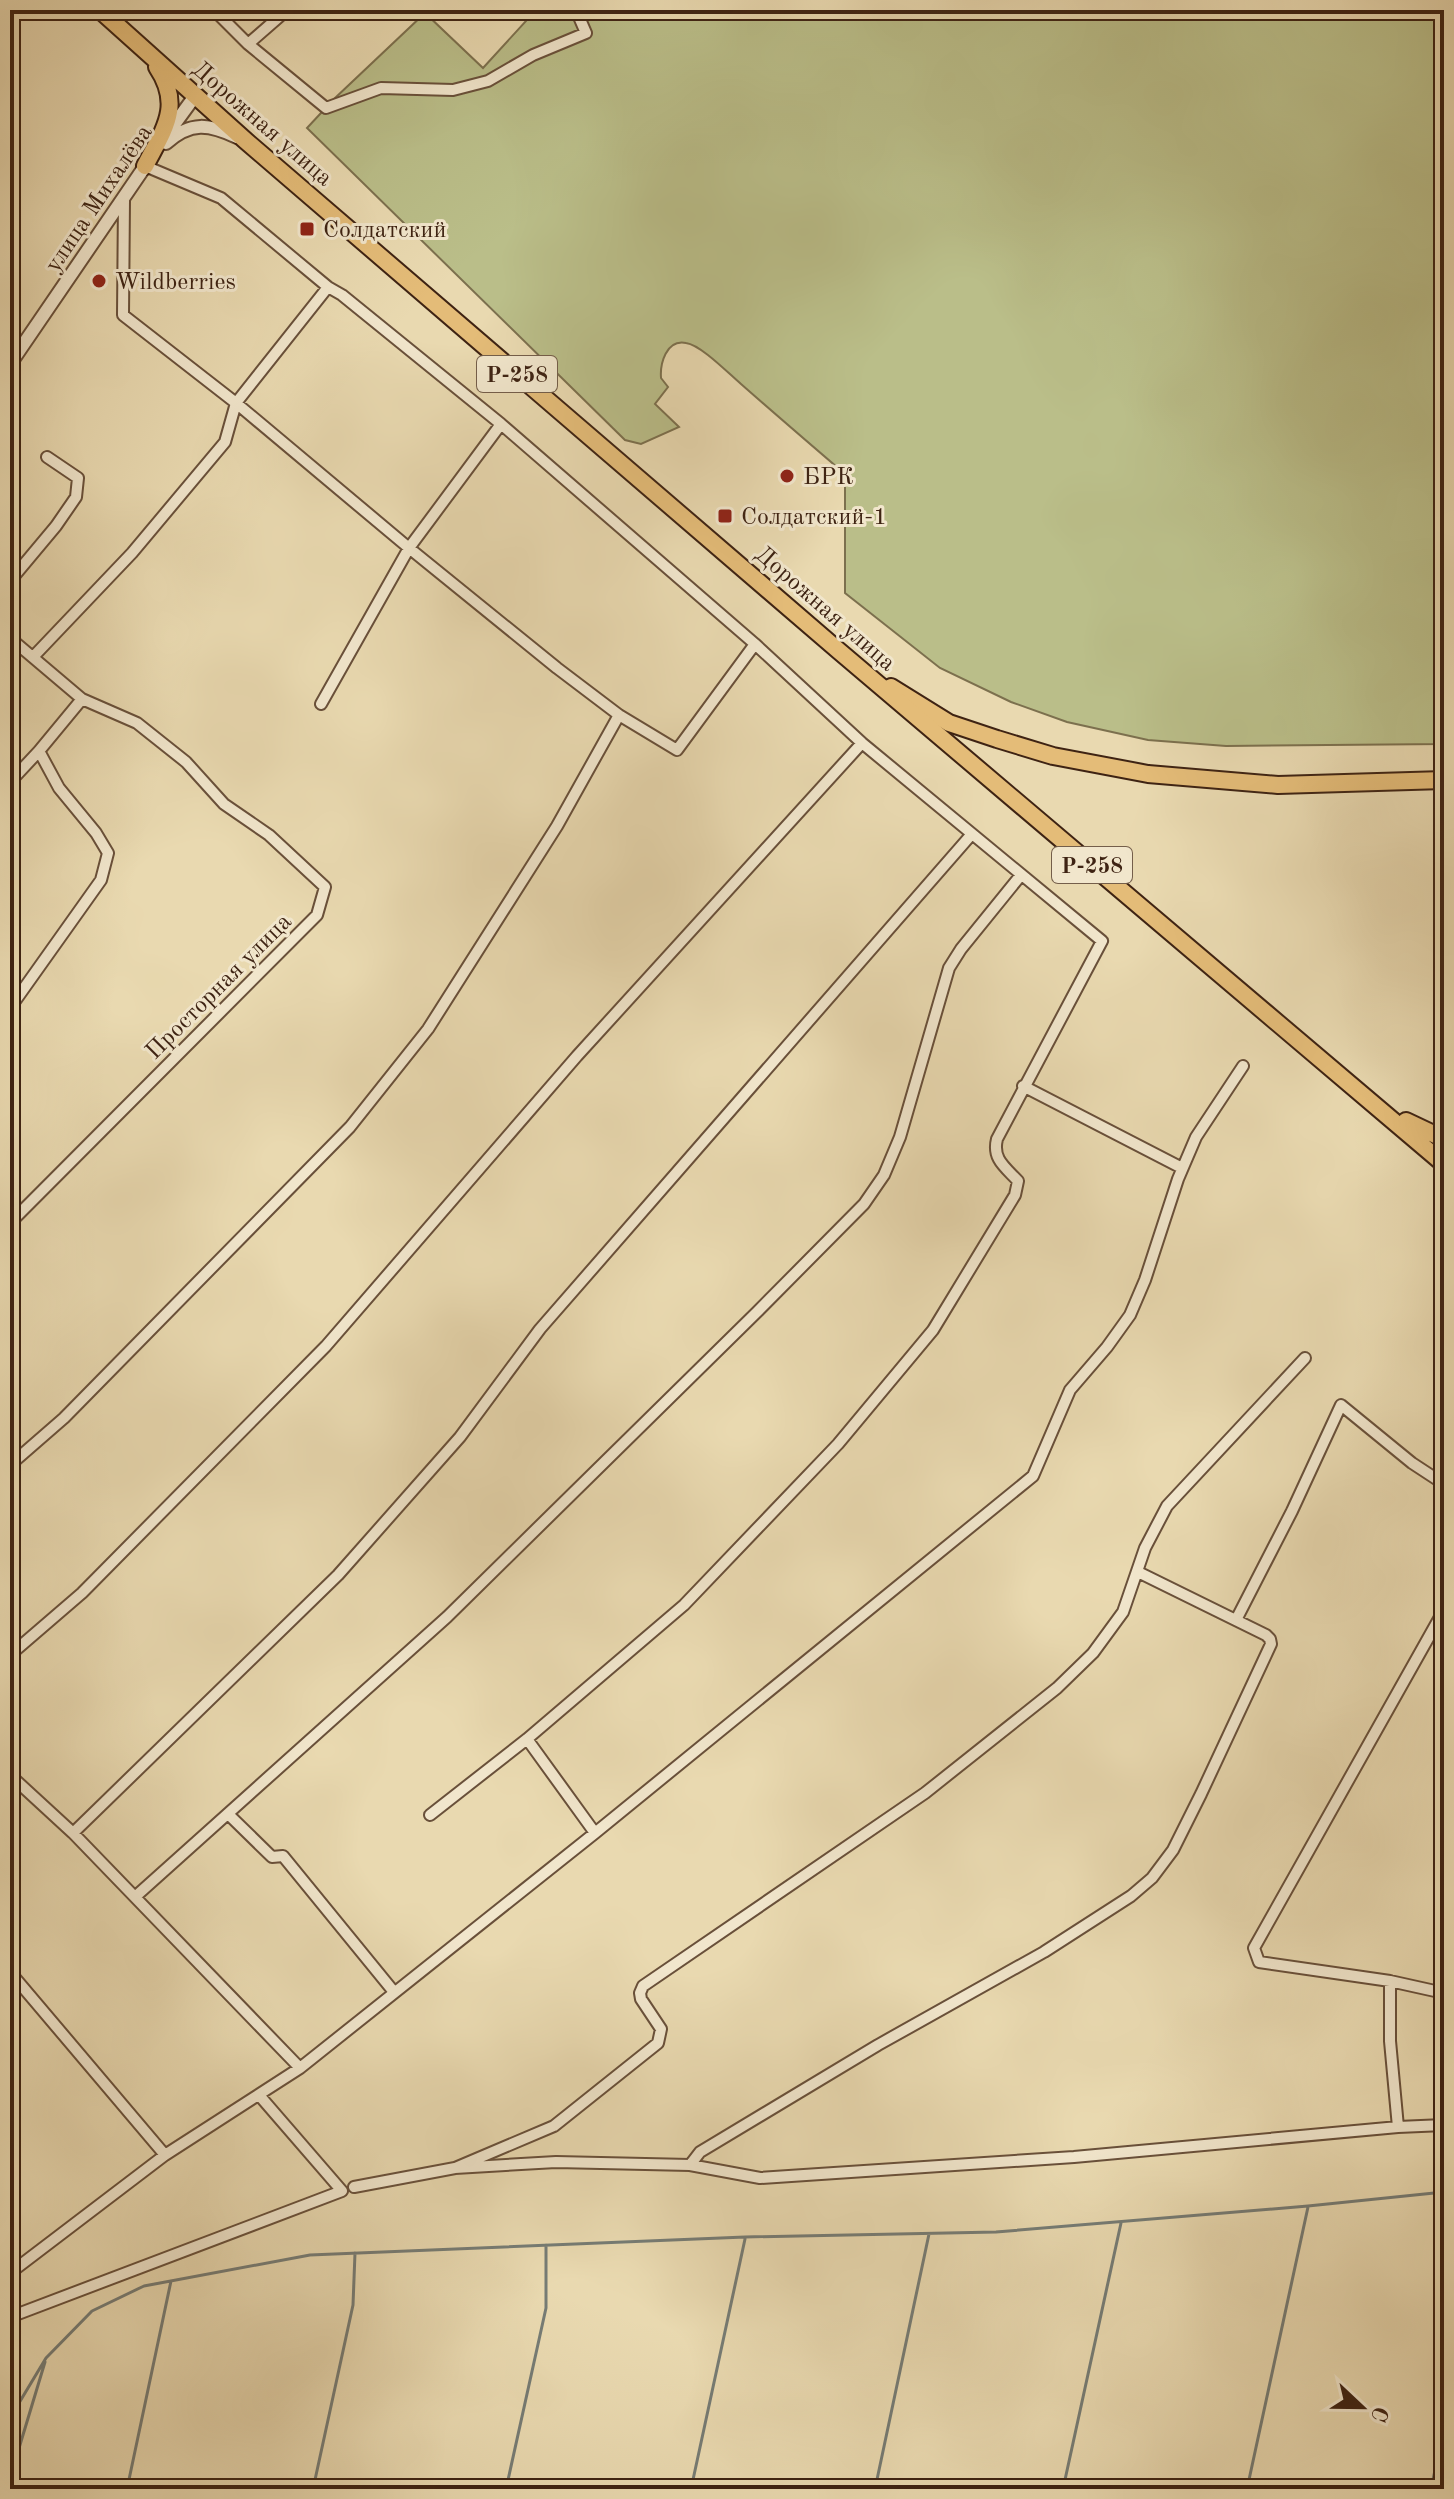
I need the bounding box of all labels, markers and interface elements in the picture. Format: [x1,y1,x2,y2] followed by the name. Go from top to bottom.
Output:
[187,57,336,192] street label: Дорожная улица
[42,121,158,277] street label: улица Михалёва
[323,219,446,243] place label: Солдатский
[298,220,316,238] marker: Солдатский
[115,271,236,295] place label: Wildberries
[90,272,108,290] marker: Wildberries
[477,356,557,392] road number: Р-258
[803,466,854,490] place label: БРК
[778,467,796,485] marker: БРК
[741,506,887,530] place label: Солдатский-1
[716,507,734,525] marker: Солдатский-1
[750,542,899,677] street label: Дорожная улица
[1052,847,1132,883] road number: Р-258
[142,910,297,1065] street label: Просторная улица
[1322,2367,1402,2447] north arrow
[1366,2403,1392,2425] text: С

